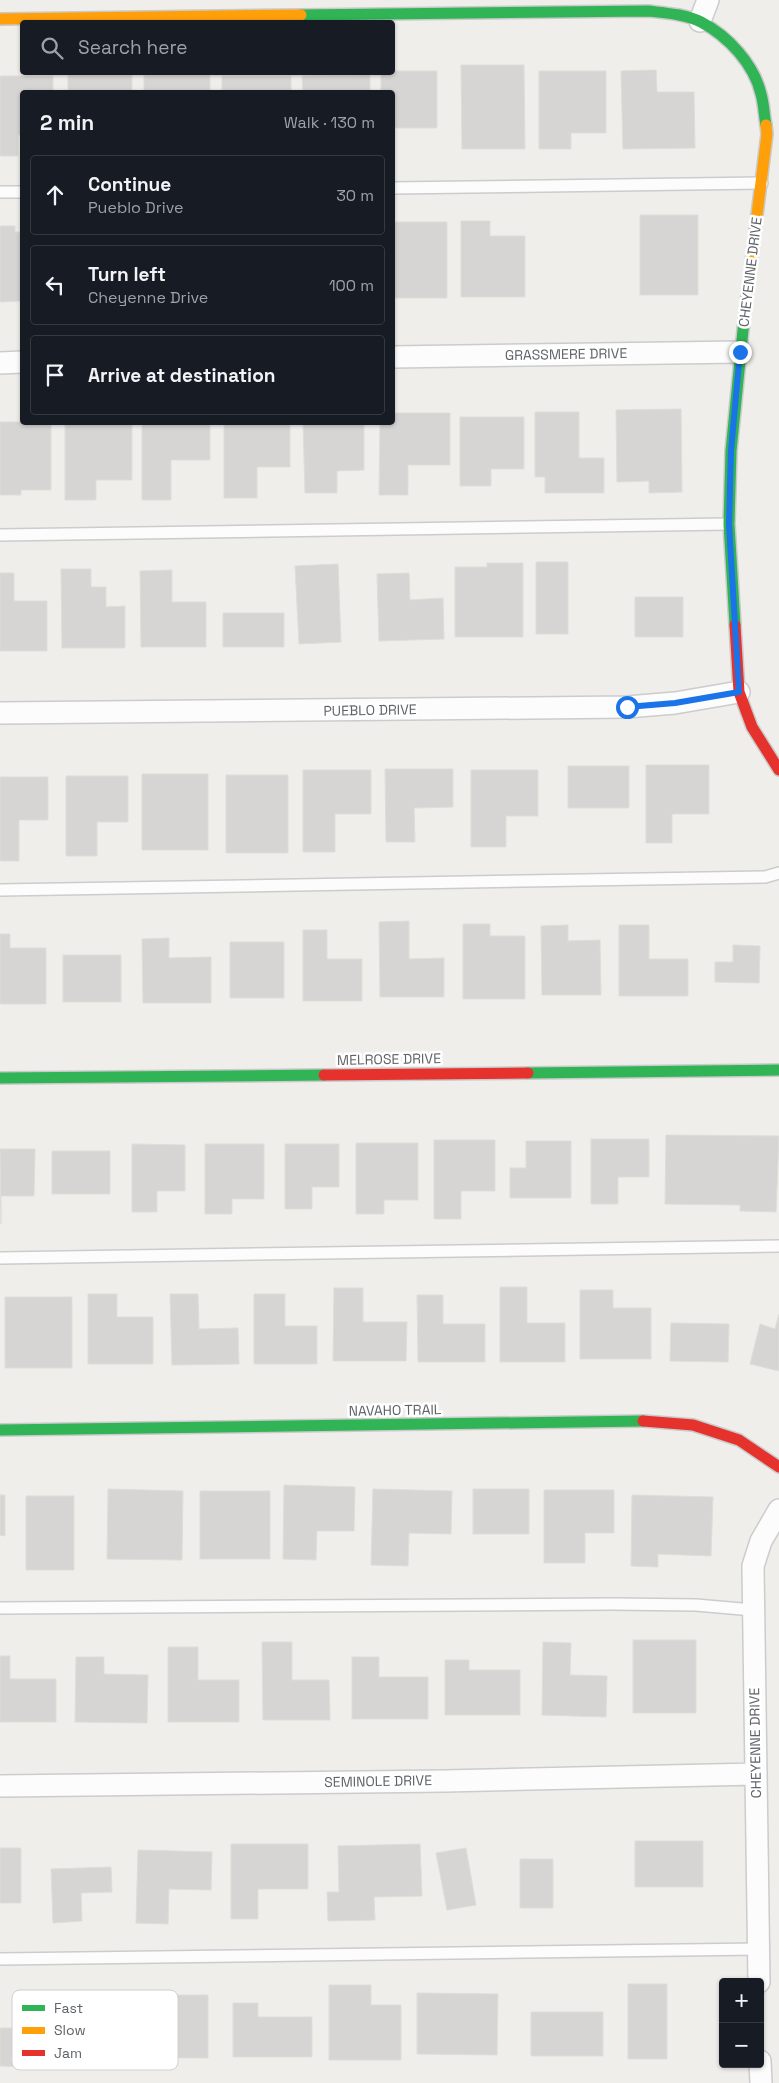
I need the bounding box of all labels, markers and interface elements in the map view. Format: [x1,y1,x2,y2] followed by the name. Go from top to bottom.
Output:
[20,20,395,75] search box
[38,34,66,62] icon: search
[78,35,188,60] text: Search here
[40,109,94,136] text: 2 min
[284,112,375,133] text: Walk · 130 m
[88,172,171,197] text: Continue
[41,181,69,209] icon: ahead
[336,185,374,206] text: 30 m
[88,197,183,218] text: Pueblo Drive
[734,216,766,328] street label: CHEYENNE DRIVE
[88,262,166,287] text: Turn left
[41,271,69,299] icon: left
[329,275,374,296] text: 100 m
[88,287,208,308] text: Cheyenne Drive
[729,341,752,364] route end
[505,344,627,364] street label: GRASSMERE DRIVE
[41,361,69,389] icon: arrive
[88,363,276,388] text: Arrive at destination
[616,696,639,719] route start
[323,700,417,720] street label: PUEBLO DRIVE
[337,1049,441,1069] street label: MELROSE DRIVE
[348,1400,442,1420] street label: NAVAHO TRAIL
[745,1687,765,1798] street label: CHEYENNE DRIVE
[324,1771,432,1791] street label: SEMINOLE DRIVE
[719,1978,764,2068] map controls
[719,1978,764,2023] button: +
[12,1990,178,2070] legend
[54,1999,83,2017] text: Fast
[54,2021,86,2039] text: Slow
[719,2023,764,2068] button: −
[54,2044,82,2062] text: Jam

